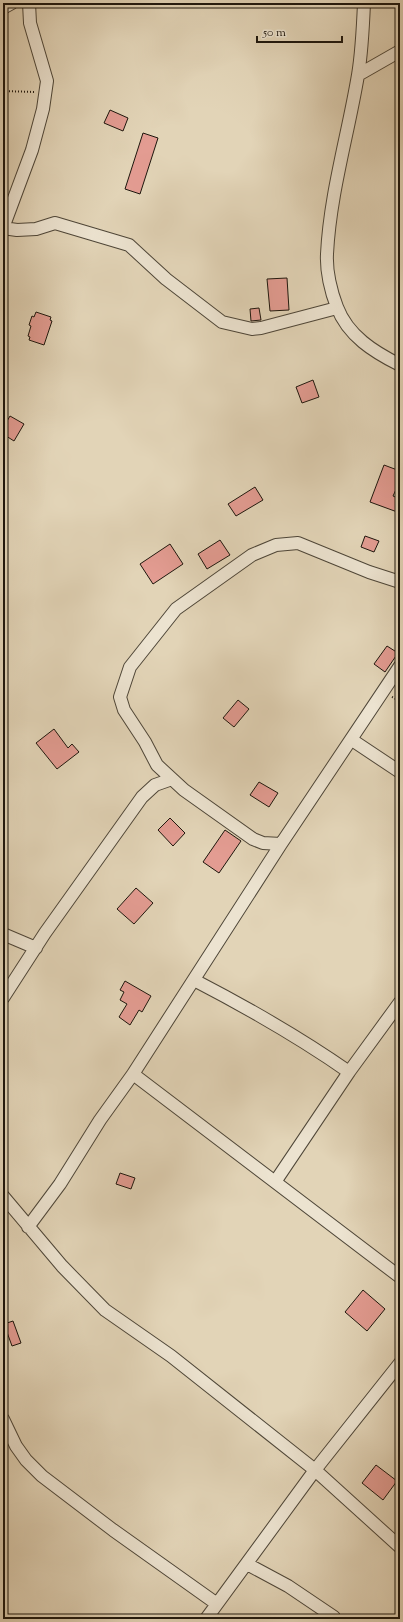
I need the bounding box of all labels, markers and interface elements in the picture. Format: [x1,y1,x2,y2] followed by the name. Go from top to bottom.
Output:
[257,18,342,44] scale bar
[262,24,286,42] text: 50 m

